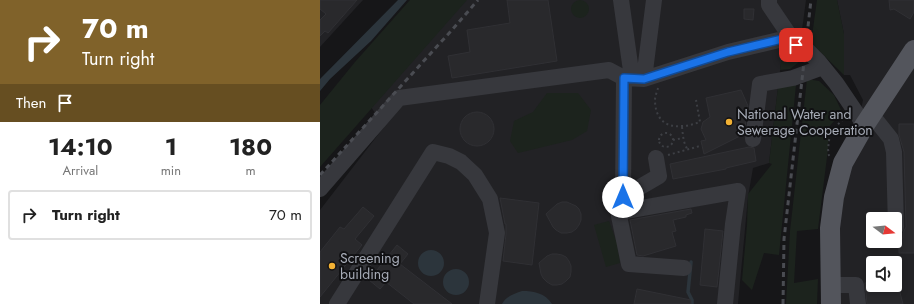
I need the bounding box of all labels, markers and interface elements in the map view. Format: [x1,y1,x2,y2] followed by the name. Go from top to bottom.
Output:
[82,8,149,49] text: 70 m
[16,16,68,68] icon: right
[779,28,813,62] pin
[785,34,807,56] icon: arrive
[82,46,154,72] text: Turn right
[16,92,46,114] text: Then
[54,92,76,114] icon: arrive
[737,104,873,140] place label: National Water and Sewerage Cooperation
[724,117,734,127] marker: National Water and Sewerage Cooperation
[48,129,113,164] text: 14:10
[165,129,177,164] text: 1
[229,129,272,164] text: 180
[62,161,98,180] text: Arrival
[161,161,181,180] text: min
[245,161,256,180] text: m
[602,176,644,218] position arrow
[18,204,40,226] icon: right
[52,204,120,226] text: Turn right
[269,204,302,226] text: 70 m
[866,212,902,248] north arrow
[866,212,902,292] map controls
[340,248,400,284] place label: Screening building
[866,256,902,292] button: sound
[327,261,337,271] marker: Screening building

